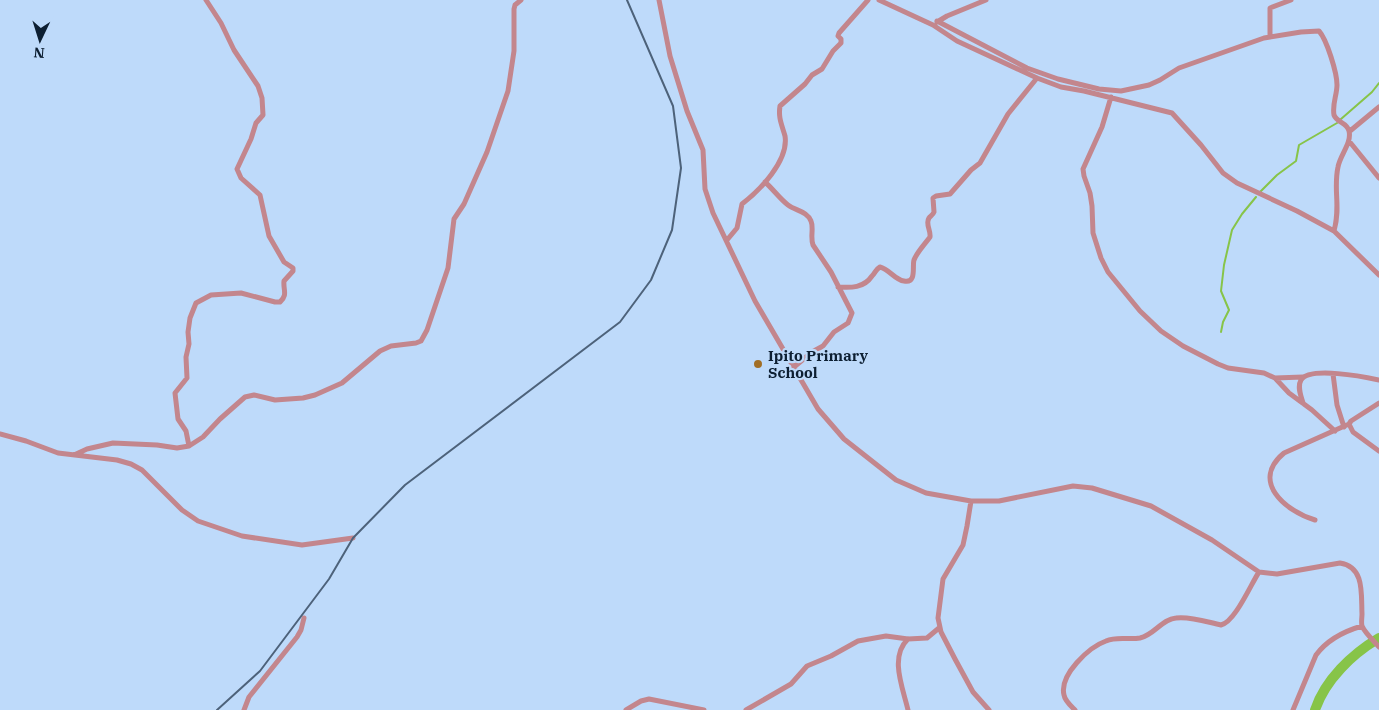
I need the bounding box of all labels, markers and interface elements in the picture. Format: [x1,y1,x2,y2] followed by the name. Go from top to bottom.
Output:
[15,15,65,65] north arrow
[33,44,45,62] text: N
[768,346,869,382] place label: Ipito Primary School
[752,358,764,370] marker: Ipito Primary School

